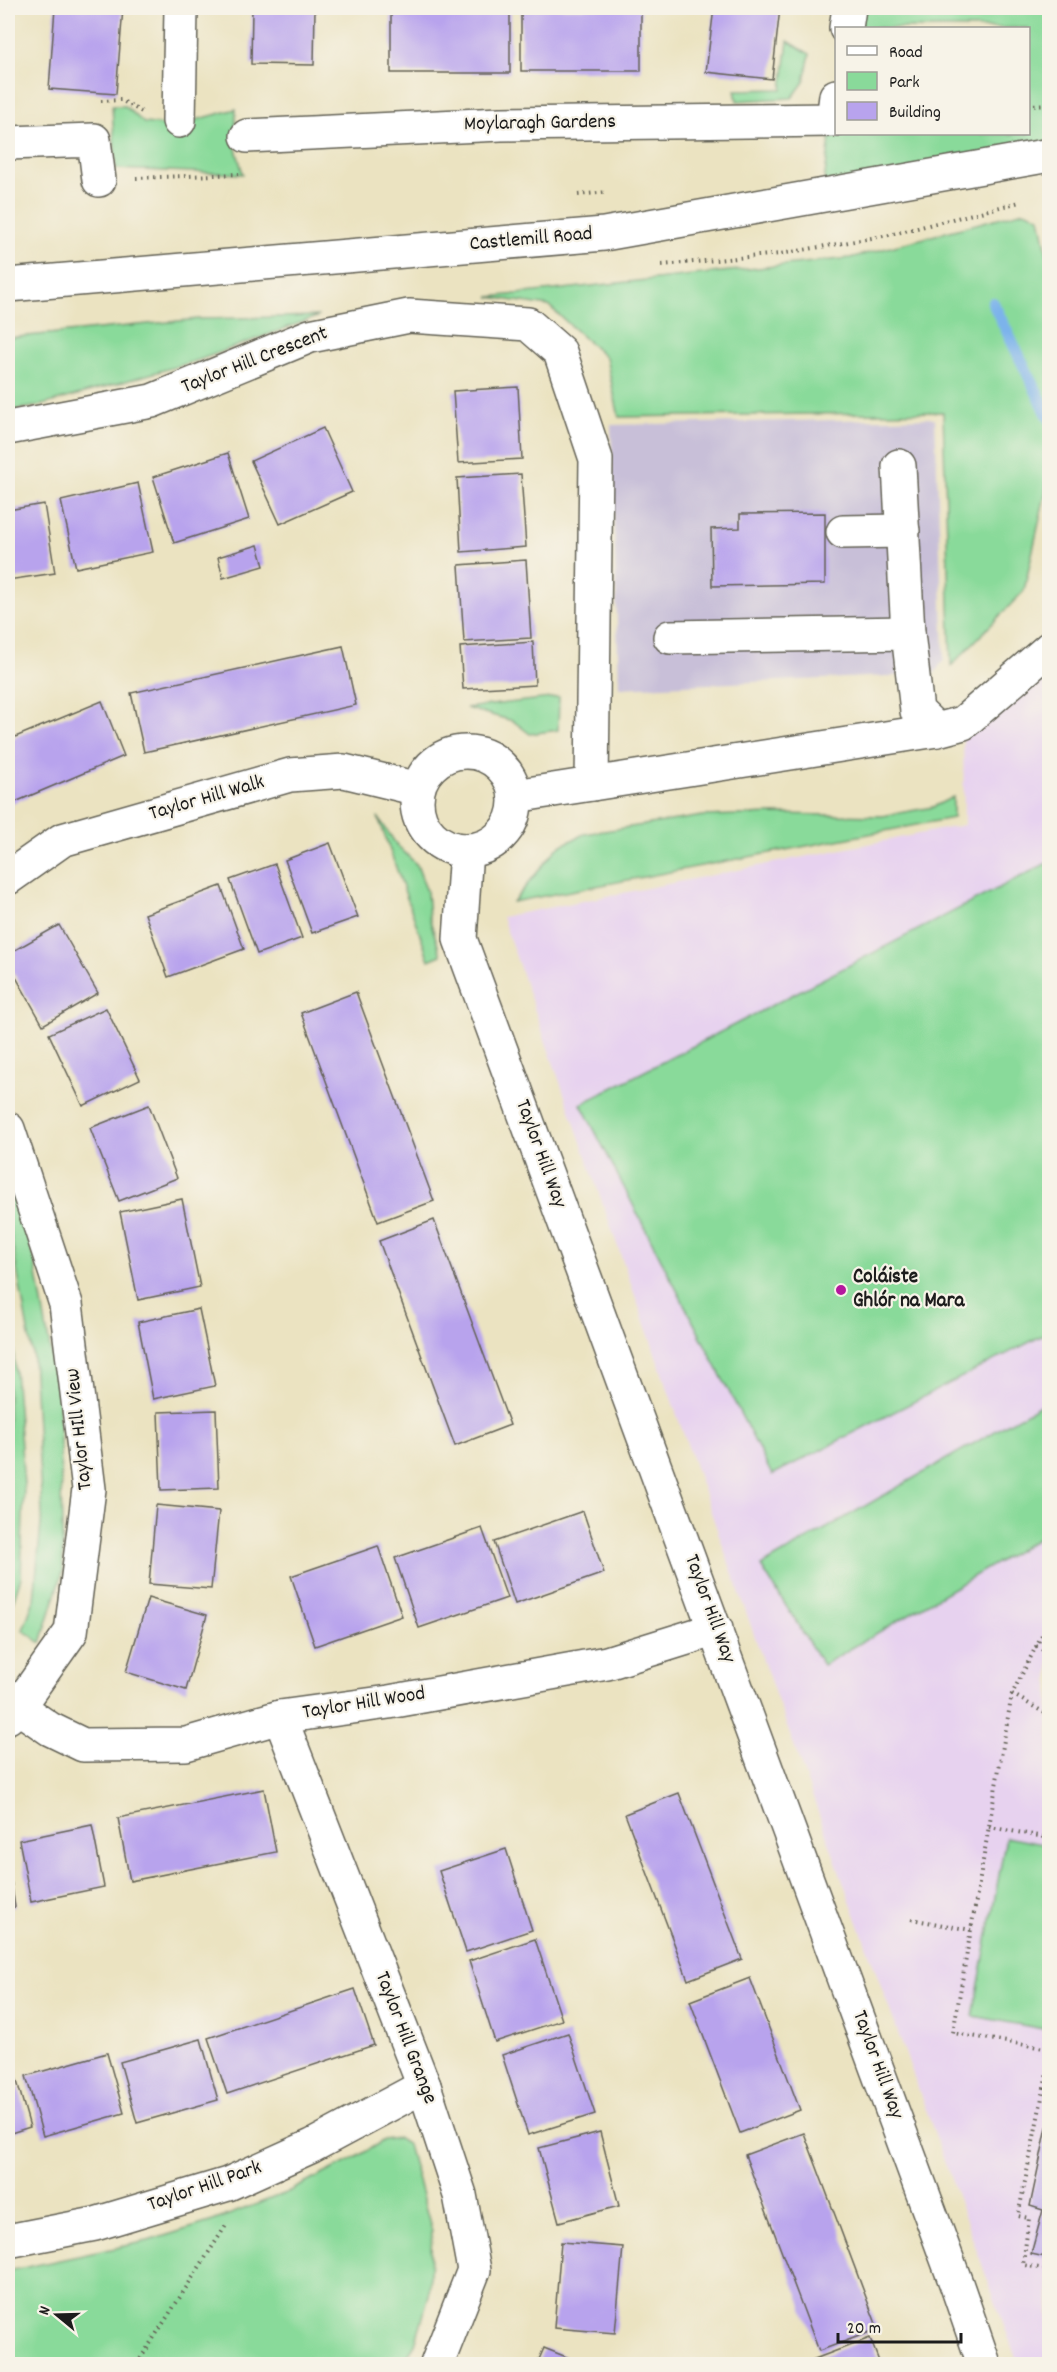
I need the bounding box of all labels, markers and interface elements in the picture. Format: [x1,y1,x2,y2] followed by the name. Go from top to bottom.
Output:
[835,27,1030,135] legend
[889,41,923,66] text: Road
[889,71,920,96] text: Park
[889,101,941,126] text: Building
[464,108,616,140] street label: Moylaragh Gardens
[468,220,594,260] street label: Castlemill Road
[178,319,333,403] street label: Taylor Hill Crescent
[146,768,268,830] street label: Taylor Hill Walk
[506,1096,574,1213] street label: Taylor Hill Way
[853,1263,965,1317] place label: Coláiste Ghlór na Mara
[834,1283,848,1297] marker: Coláiste Ghlór na Mara
[59,1367,101,1491] street label: Taylor HIll View
[675,1551,743,1668] street label: Taylor Hill Way
[301,1680,427,1728] street label: Taylor Hill Wood
[366,1968,444,2108] street label: Taylor Hill Grange
[843,2007,911,2124] street label: Taylor Hill Way
[144,2153,266,2221] street label: Taylor Hill Park
[27,2285,87,2345] north arrow
[33,2303,57,2318] text: N
[838,2306,961,2344] scale bar
[847,2317,881,2342] text: 20 m

